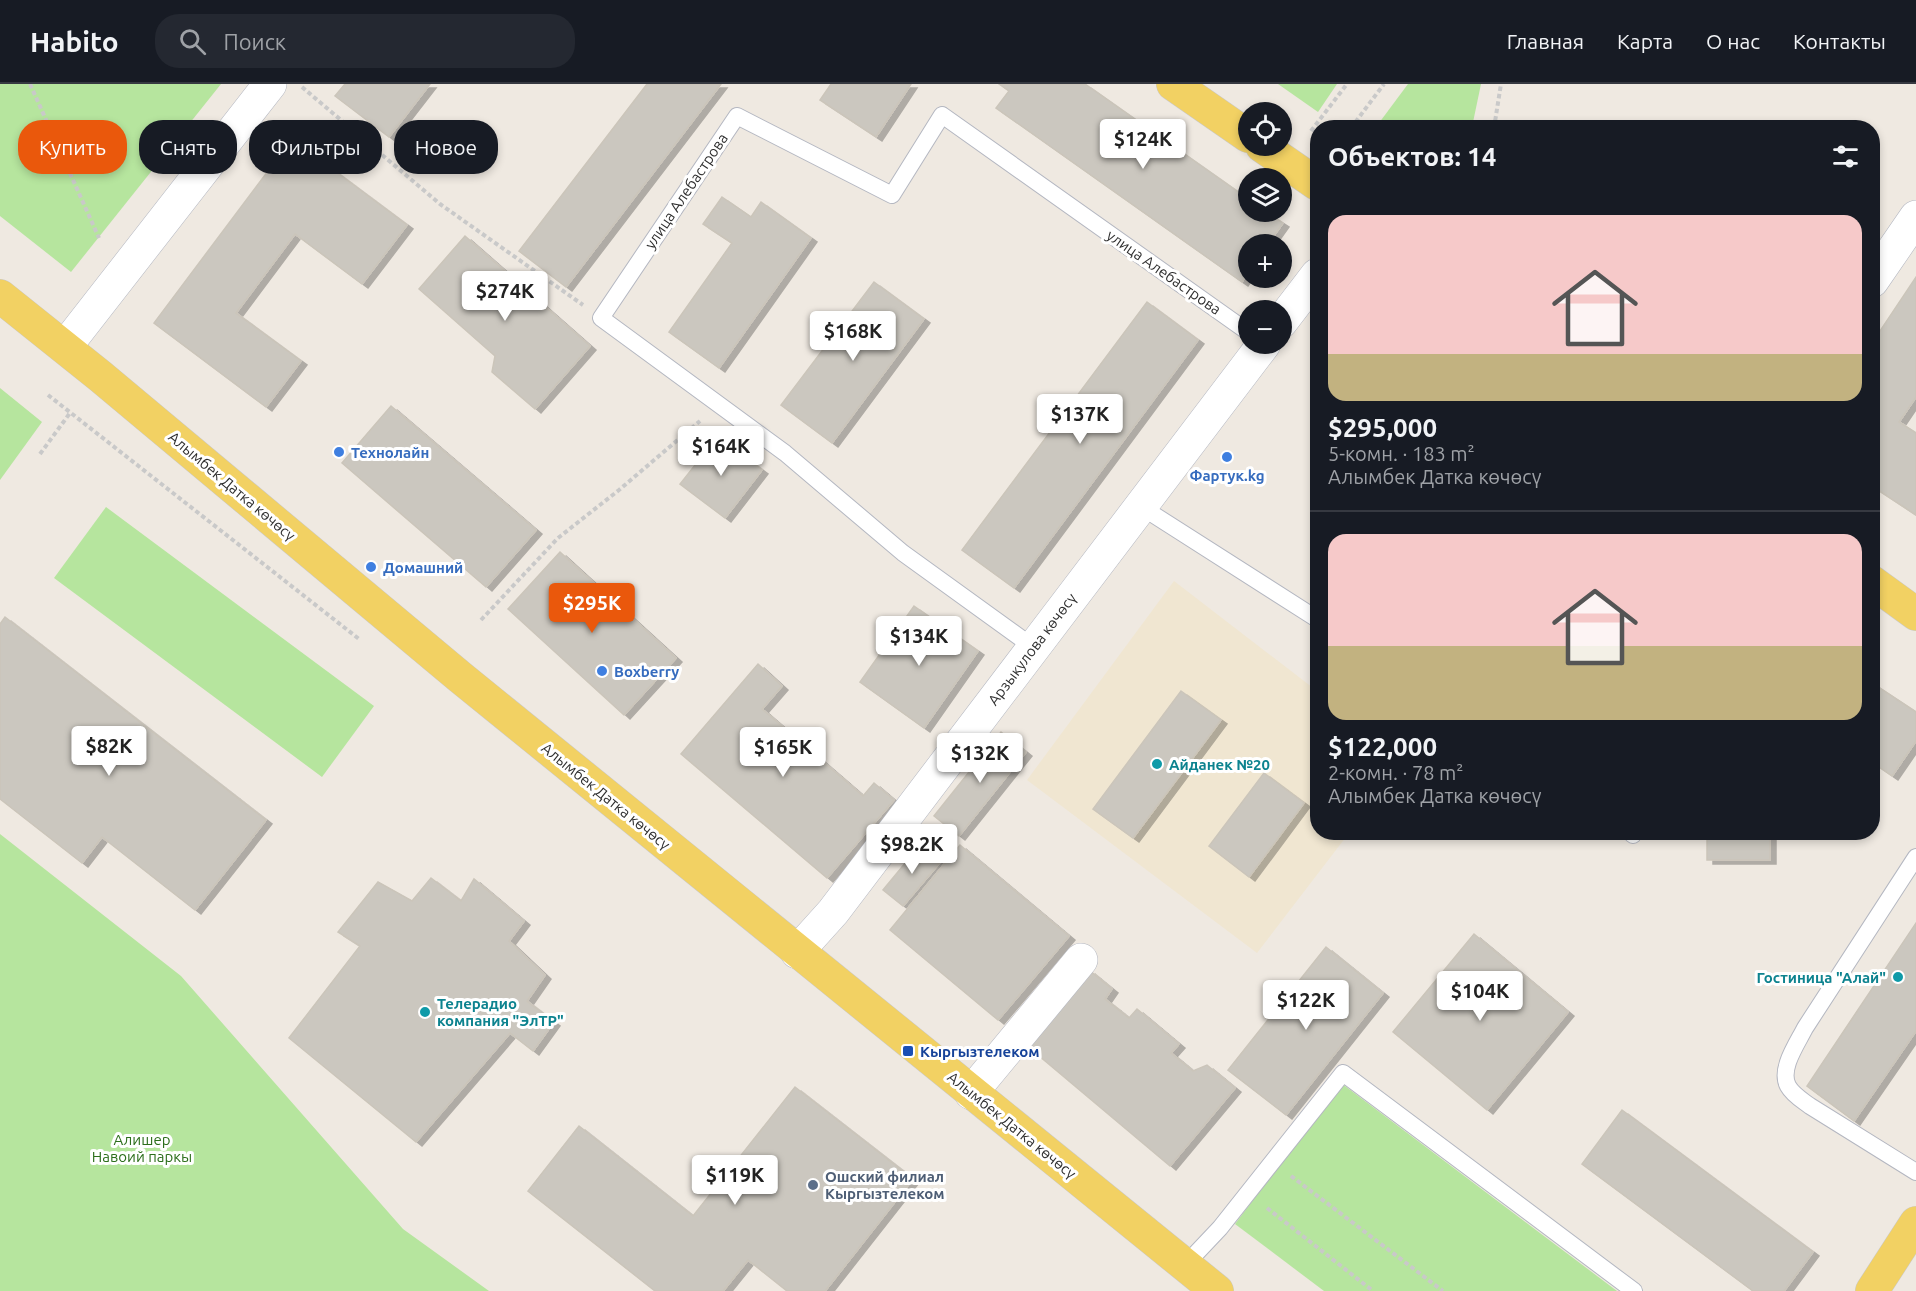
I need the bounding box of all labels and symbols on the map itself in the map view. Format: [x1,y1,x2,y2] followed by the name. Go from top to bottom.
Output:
[1101,119,1185,170] pin: $124K
[641,130,731,252] street label: улица Алебастрова
[1104,226,1224,318] street label: улица Алебастрова
[463,271,547,322] pin: $274K
[811,311,895,362] pin: $168K
[1038,394,1122,445] pin: $137K
[679,426,763,477] pin: $164K
[165,428,299,544] street label: Алымбек Датка көчөсү
[351,444,429,461] place label: Технолайн
[332,445,346,459] marker: Технолайн
[1220,450,1234,464] marker: Фартук.kg
[1189,467,1265,484] place label: Фартук.kg
[383,559,463,576] place label: Домашний
[364,560,378,574] marker: Домашний
[550,583,634,634] pin: $295K
[984,589,1080,708] street label: Арзыкулова көчөсү
[877,616,961,667] pin: $134K
[614,663,679,680] place label: Boxberry
[595,664,609,678] marker: Boxberry
[73,726,145,777] pin: $82K
[741,727,825,778] pin: $165K
[938,733,1022,784] pin: $132K
[538,739,674,853] street label: Алымбек Датка көчөсү
[1169,756,1270,773] place label: Айданек №20
[1150,757,1164,771] marker: Айданек №20
[863,824,961,875] pin: $98.2K
[1756,969,1886,986] place label: Гостиница "Алай"
[1891,970,1905,984] marker: Гостиница "Алай"
[1438,971,1522,1022] pin: $104K
[1264,980,1348,1031] pin: $122K
[437,995,564,1029] place label: Телерадио компания "ЭлТР"
[418,1005,432,1019] marker: Телерадио компания "ЭлТР"
[920,1043,1040,1060] place label: Кыргызтелеком
[901,1044,915,1058] marker: Кыргызтелеком
[944,1068,1080,1182] street label: Алымбек Датка көчөсү
[92,1131,192,1165] park label: Алишер Навоий паркы
[693,1155,777,1206] pin: $119K
[825,1168,945,1202] place label: Ошский филиал Кыргызтелеком
[806,1178,820,1192] marker: Ошский филиал Кыргызтелеком

